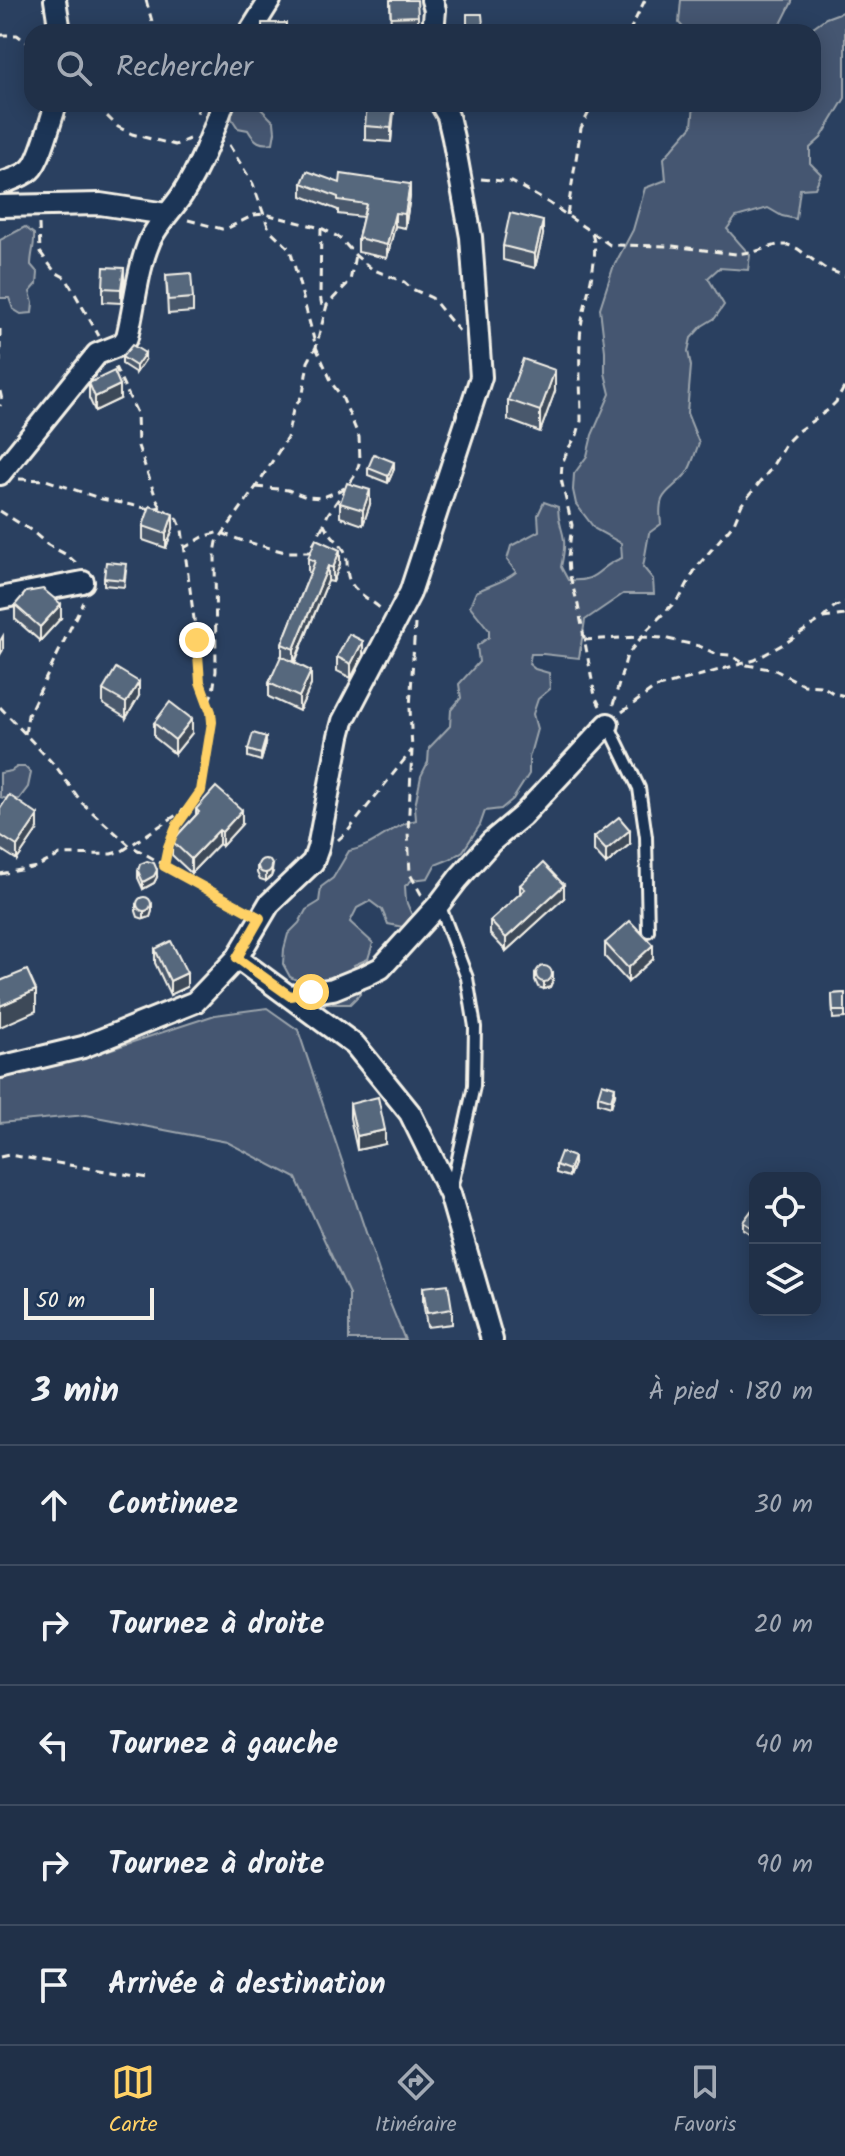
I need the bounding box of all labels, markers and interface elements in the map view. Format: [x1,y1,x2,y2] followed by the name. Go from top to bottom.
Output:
[24,24,821,112] search box
[116,44,253,92] text: Rechercher
[52,46,96,90] icon: search
[179,622,215,658] route end
[293,974,329,1010] route start
[749,1172,821,1316] map controls
[749,1172,821,1244] button: locate
[749,1244,821,1316] button: layers
[24,1284,154,1320] scale bar
[36,1284,85,1319] text: 50 m
[32,1365,119,1419] text: 3 min
[649,1371,813,1413] text: À pied · 180 m
[108,1481,238,1529] text: Continuez
[32,1483,76,1527] icon: ahead
[754,1484,813,1526] text: 30 m
[108,1601,324,1649] text: Tournez à droite
[32,1603,76,1647] icon: right
[754,1604,813,1646] text: 20 m
[108,1721,338,1769] text: Tournez à gauche
[32,1723,76,1767] icon: left
[755,1724,813,1766] text: 40 m
[108,1841,324,1889] text: Tournez à droite
[32,1843,76,1887] icon: right
[756,1844,813,1886] text: 90 m
[108,1961,386,2009] text: Arrivée à destination
[32,1963,76,2007] icon: arrive
[108,2060,158,2143] tab: Carte
[375,2060,457,2143] tab: Itinéraire
[674,2060,737,2143] tab: Favoris

